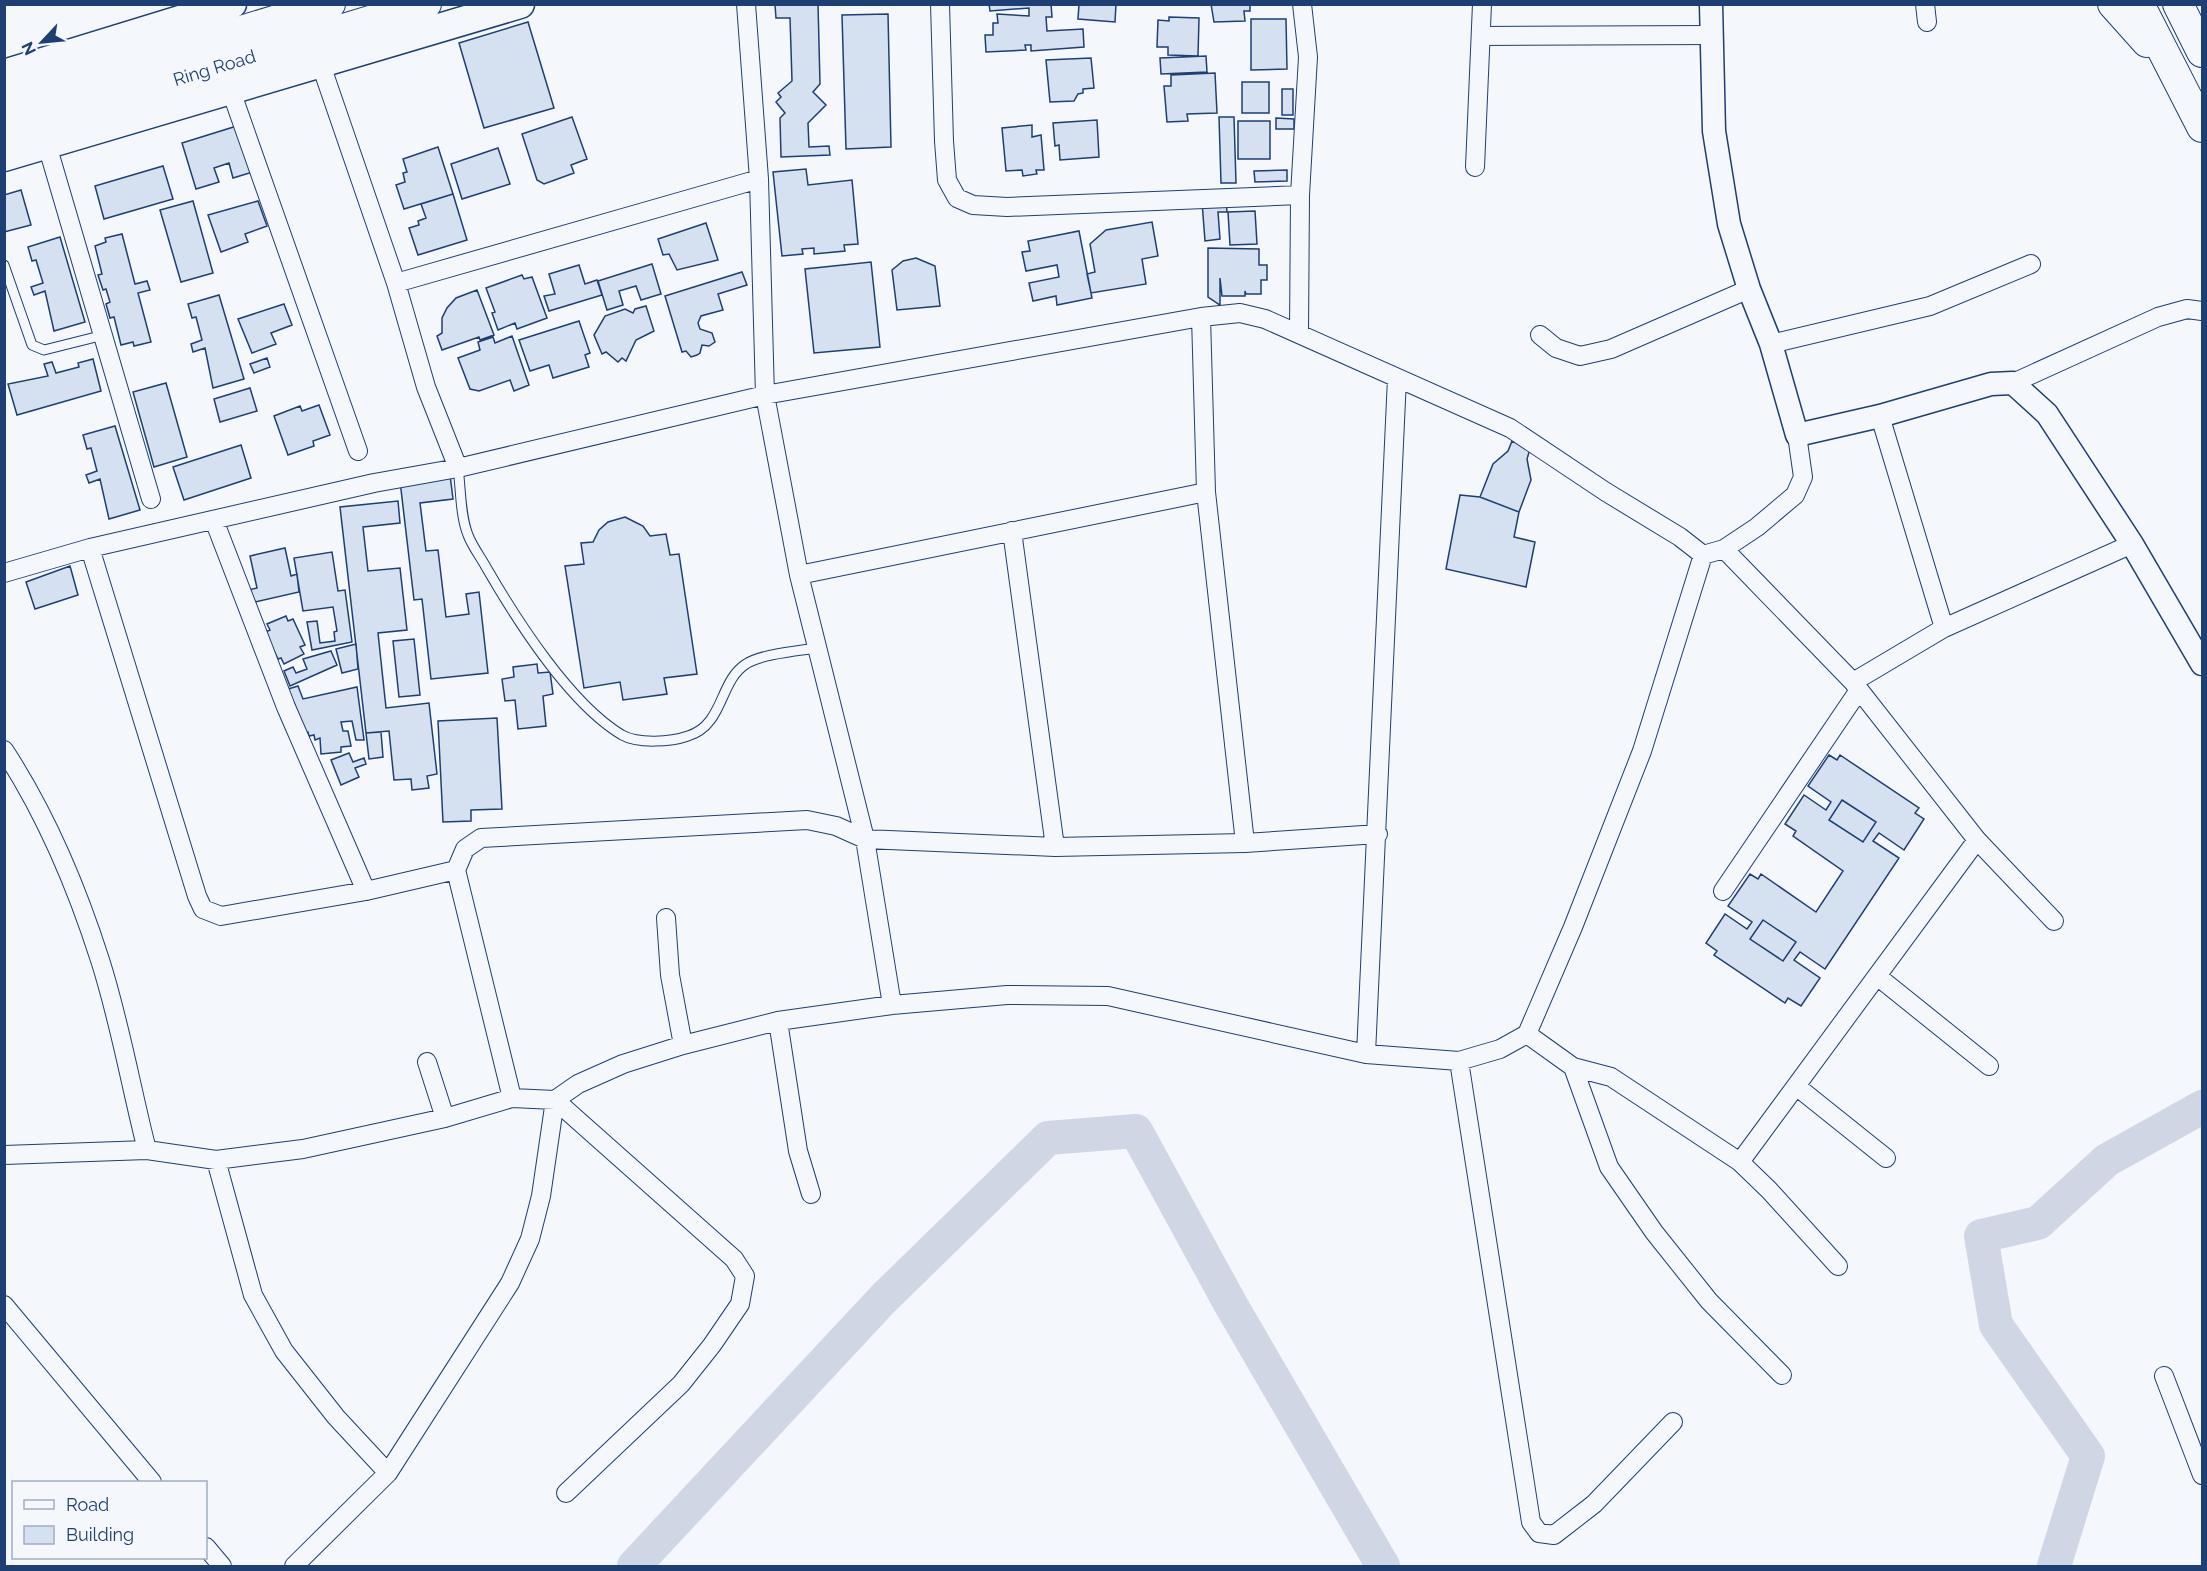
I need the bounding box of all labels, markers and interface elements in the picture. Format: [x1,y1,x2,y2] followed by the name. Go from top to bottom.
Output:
[12,12,72,72] north arrow
[18,39,40,58] text: N
[171,45,258,90] street label: Ring Road
[12,1481,207,1559] legend
[66,1494,109,1515] text: Road
[66,1524,134,1545] text: Building

